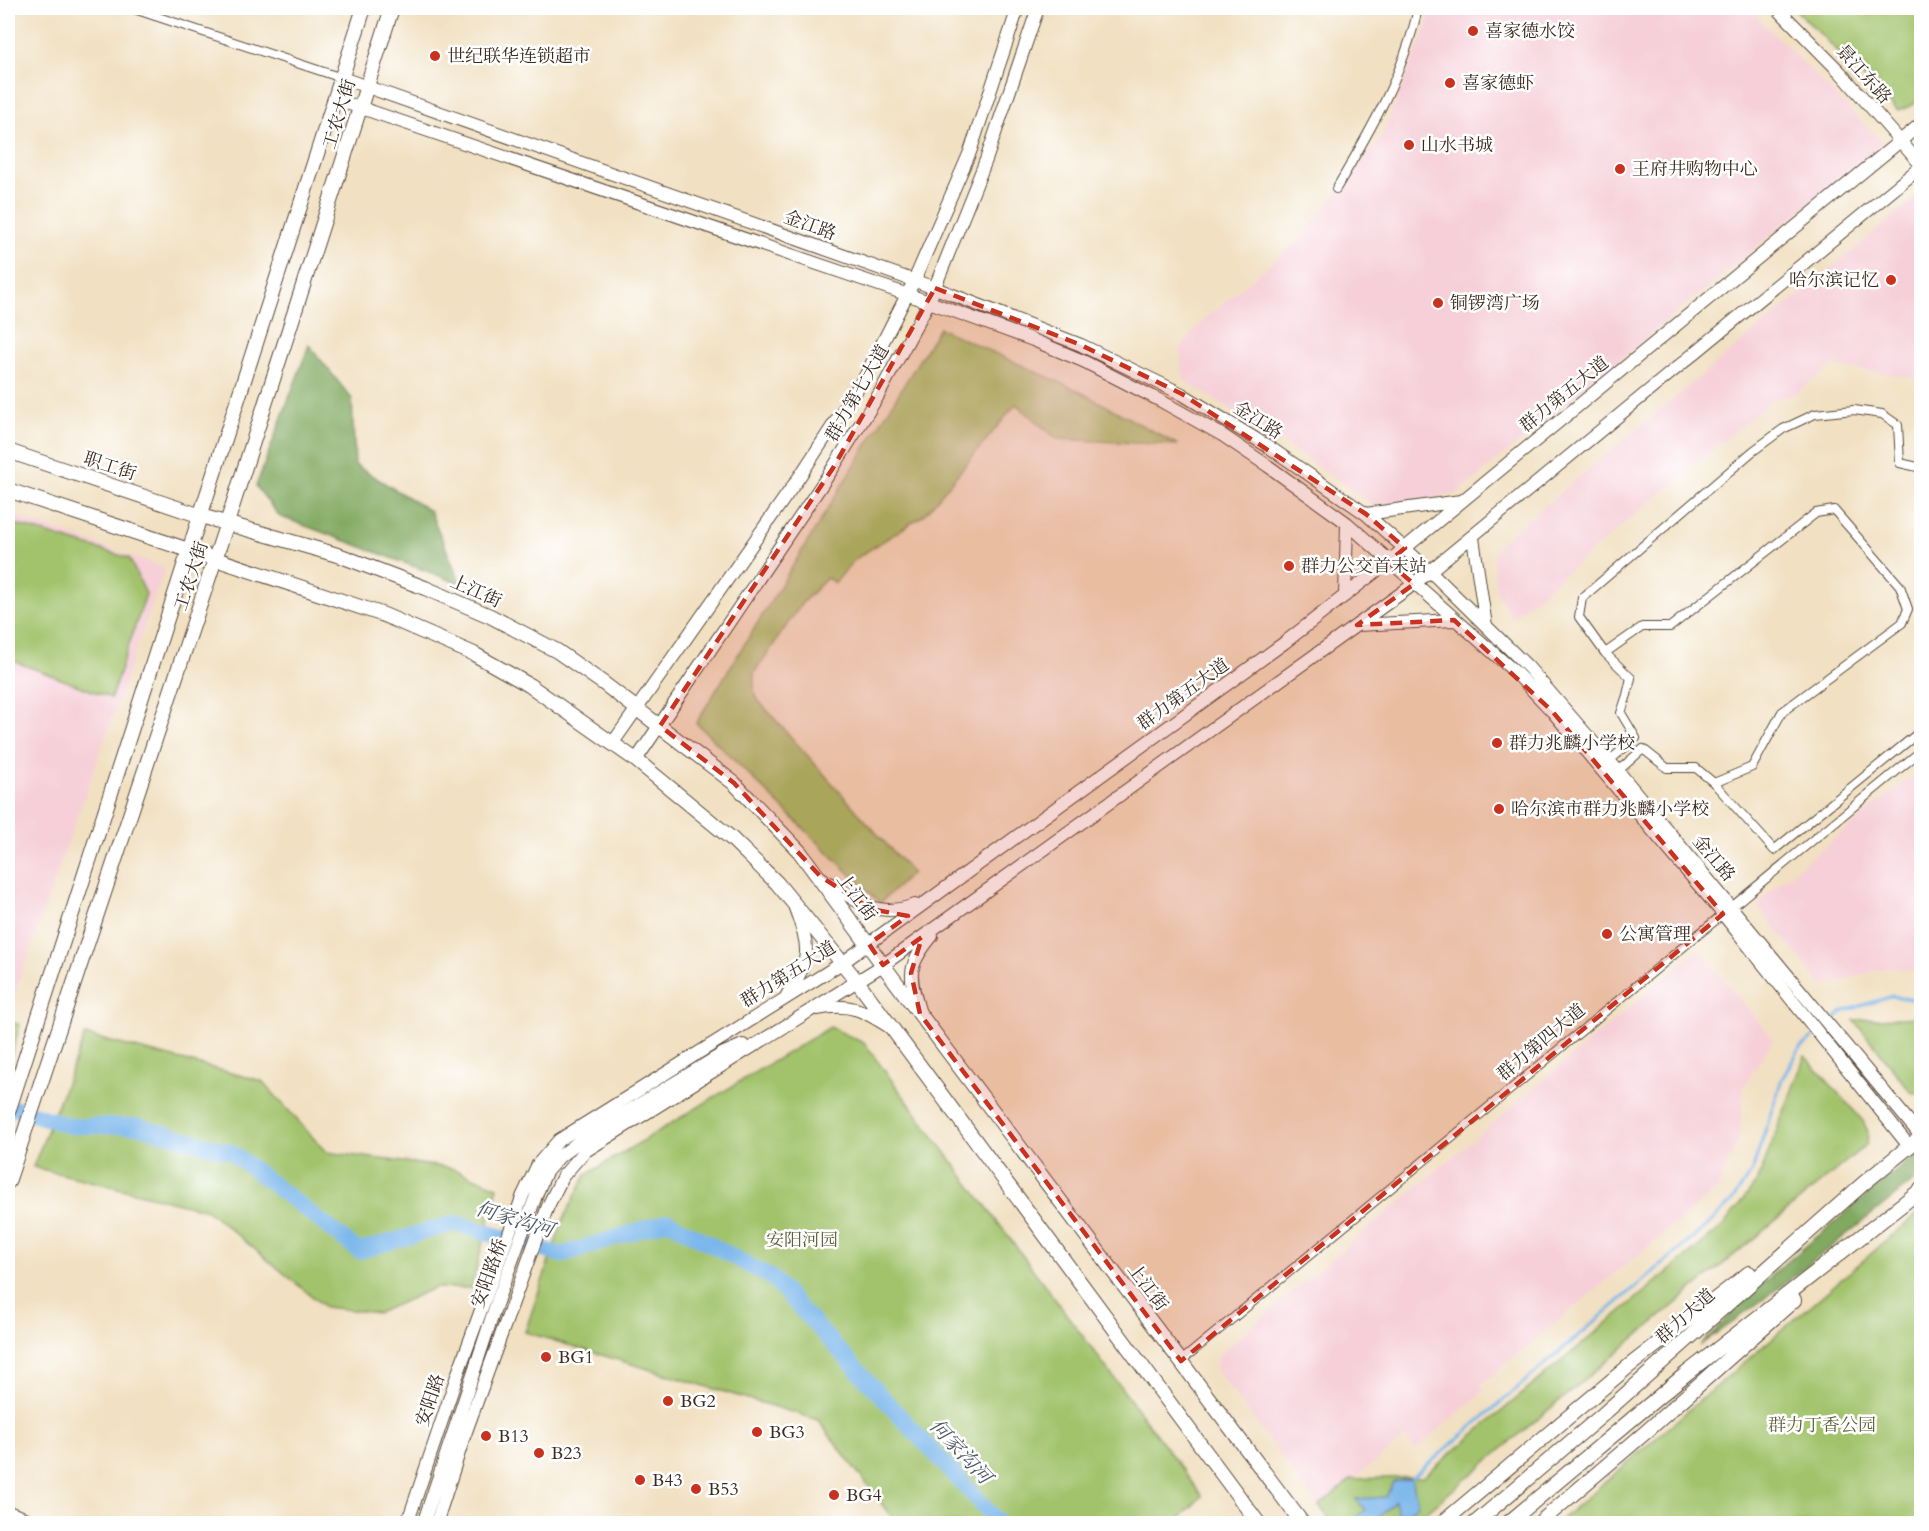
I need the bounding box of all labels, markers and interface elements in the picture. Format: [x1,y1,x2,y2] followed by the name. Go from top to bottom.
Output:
[1485,19,1575,44] place label: 喜家德水饺
[1466,24,1480,38] marker: 喜家德水饺
[1830,39,1897,109] street label: 景江东路
[447,44,591,69] place label: 世纪联华连锁超市
[428,49,442,63] marker: 世纪联华连锁超市
[1462,71,1534,96] place label: 喜家德虾
[317,76,362,152] street label: 工农大街
[1443,76,1457,90] marker: 喜家德虾
[1421,133,1493,158] place label: 山水书城
[1402,138,1416,152] marker: 山水书城
[1632,157,1758,182] place label: 王府井购物中心
[1613,162,1627,176] marker: 王府井购物中心
[780,204,839,246] street label: 金江路
[1789,268,1879,293] place label: 哈尔滨记忆
[1884,273,1898,287] marker: 哈尔滨记忆
[1450,291,1540,316] place label: 铜锣湾广场
[1431,296,1445,310] marker: 铜锣湾广场
[820,340,895,446] street label: 群力第七大道
[1514,351,1614,438] street label: 群力第五大道
[1228,396,1287,445] street label: 金江路
[80,446,139,487] street label: 职工街
[168,538,214,614] street label: 工农大街
[1301,554,1427,579] place label: 群力公交首末站
[1282,559,1296,573] marker: 群力公交首末站
[446,569,506,614] street label: 上江街
[1132,653,1234,736] street label: 群力第五大道
[1509,731,1635,756] place label: 群力兆麟小学校
[1490,736,1504,750] marker: 群力兆麟小学校
[1511,797,1709,822] place label: 哈尔滨市群力兆麟小学校
[1492,802,1506,816] marker: 哈尔滨市群力兆麟小学校
[1687,830,1741,887] street label: 金江路
[831,868,883,926] street label: 上江街
[1619,922,1691,947] place label: 公寓管理
[1600,927,1614,941] marker: 公寓管理
[736,935,841,1014] street label: 群力第五大道
[1492,998,1591,1087] street label: 群力第四大道
[473,1195,560,1245] water label: 何家沟河
[766,1228,838,1253] park label: 安阳河园
[465,1235,514,1311] street label: 安阳路桥
[1121,1258,1174,1316] street label: 上江街
[1650,1283,1720,1350] street label: 群力大道
[558,1345,594,1370] place label: BG1
[539,1350,553,1364] marker: BG1
[410,1371,451,1430] street label: 安阳路
[680,1389,716,1414] place label: BG2
[661,1394,675,1408] marker: BG2
[923,1413,1000,1492] water label: 何家沟河
[1768,1413,1876,1438] park label: 群力丁香公园
[769,1420,805,1445] place label: BG3
[498,1424,529,1449] place label: B13
[750,1425,764,1439] marker: BG3
[479,1429,493,1443] marker: B13
[551,1441,582,1466] place label: B23
[532,1446,546,1460] marker: B23
[652,1468,683,1493] place label: B43
[633,1473,647,1487] marker: B43
[708,1477,739,1502] place label: B53
[689,1482,703,1496] marker: B53
[846,1483,882,1508] place label: BG4
[827,1488,841,1502] marker: BG4

